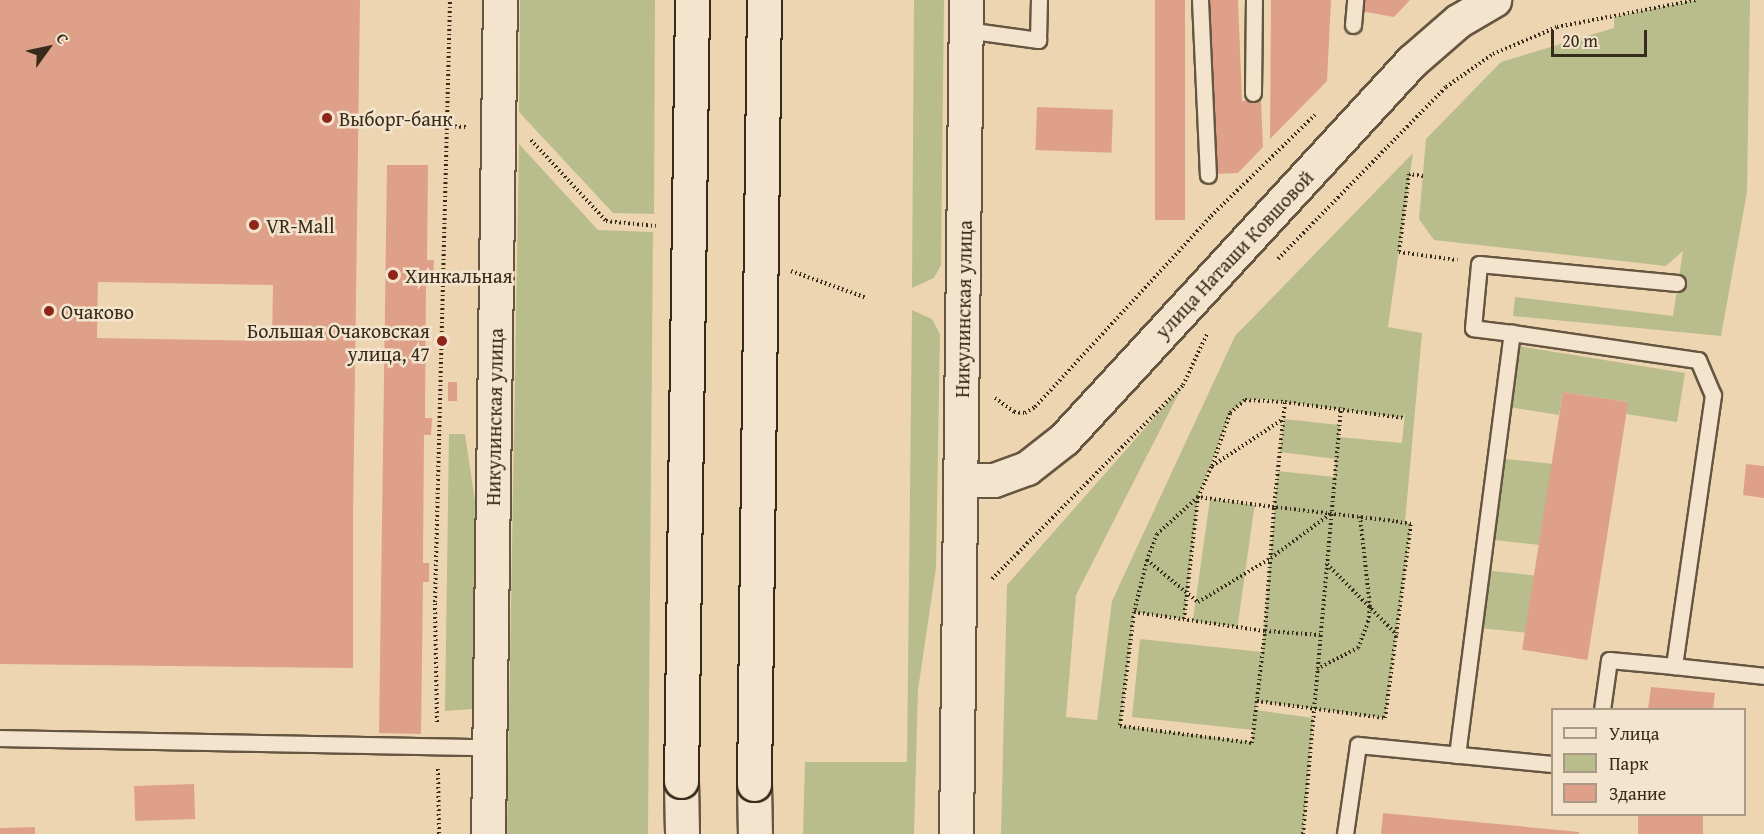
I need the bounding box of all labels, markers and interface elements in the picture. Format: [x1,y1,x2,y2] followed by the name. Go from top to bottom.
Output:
[18,18,78,78] north arrow
[1554,18,1650,56] scale bar
[1562,27,1598,54] text: 20 m
[51,28,76,49] text: С
[339,106,453,130] place label: Выборг-банк
[320,111,334,125] marker: Выборг-банк
[1150,165,1318,343] street label: улица Наташи Ковшовой
[266,213,335,237] place label: VR-Mall
[247,218,261,232] marker: VR-Mall
[949,220,977,398] street label: Никулинская улица
[405,263,513,287] place label: Хинкальная
[386,268,400,282] marker: Хинкальная
[61,299,134,323] place label: Очаково
[42,304,56,318] marker: Очаково
[247,318,430,365] place label: Большая Очаковская улица, 47
[480,328,508,506] street label: Никулинская улица
[435,334,449,348] marker: Большая Очаковская улица, 47
[1551,708,1746,816] legend
[1609,720,1659,747] text: Улица
[1609,750,1648,777] text: Парк
[1609,780,1666,807] text: Здание

